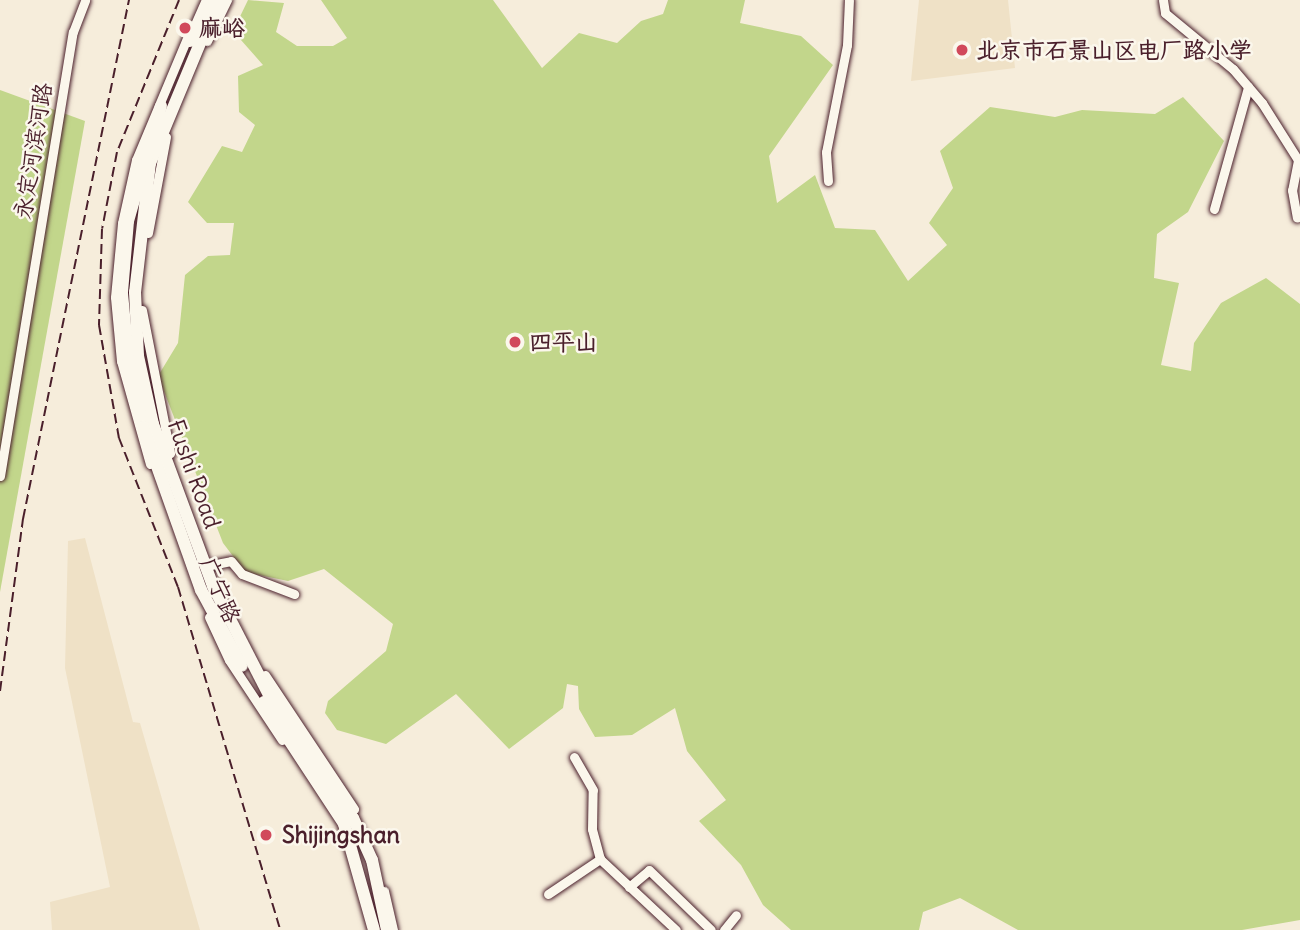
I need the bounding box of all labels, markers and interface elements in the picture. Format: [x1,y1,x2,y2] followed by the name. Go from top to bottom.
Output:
[199,14,245,42] place label: 麻峪
[177,20,193,36] marker: 麻峪
[976,36,1252,64] place label: 北京市石景山区电厂路小学
[954,42,970,58] marker: 北京市石景山区电厂路小学
[9,81,57,221] street label: 永定河滨河路
[529,328,598,356] place label: 四平山
[507,334,523,350] marker: 四平山
[162,416,226,532] street label: Fushi Road
[194,553,246,627] street label: 广宁路
[282,821,400,849] place label: Shijingshan
[256,825,276,845] marker: Shijingshan

